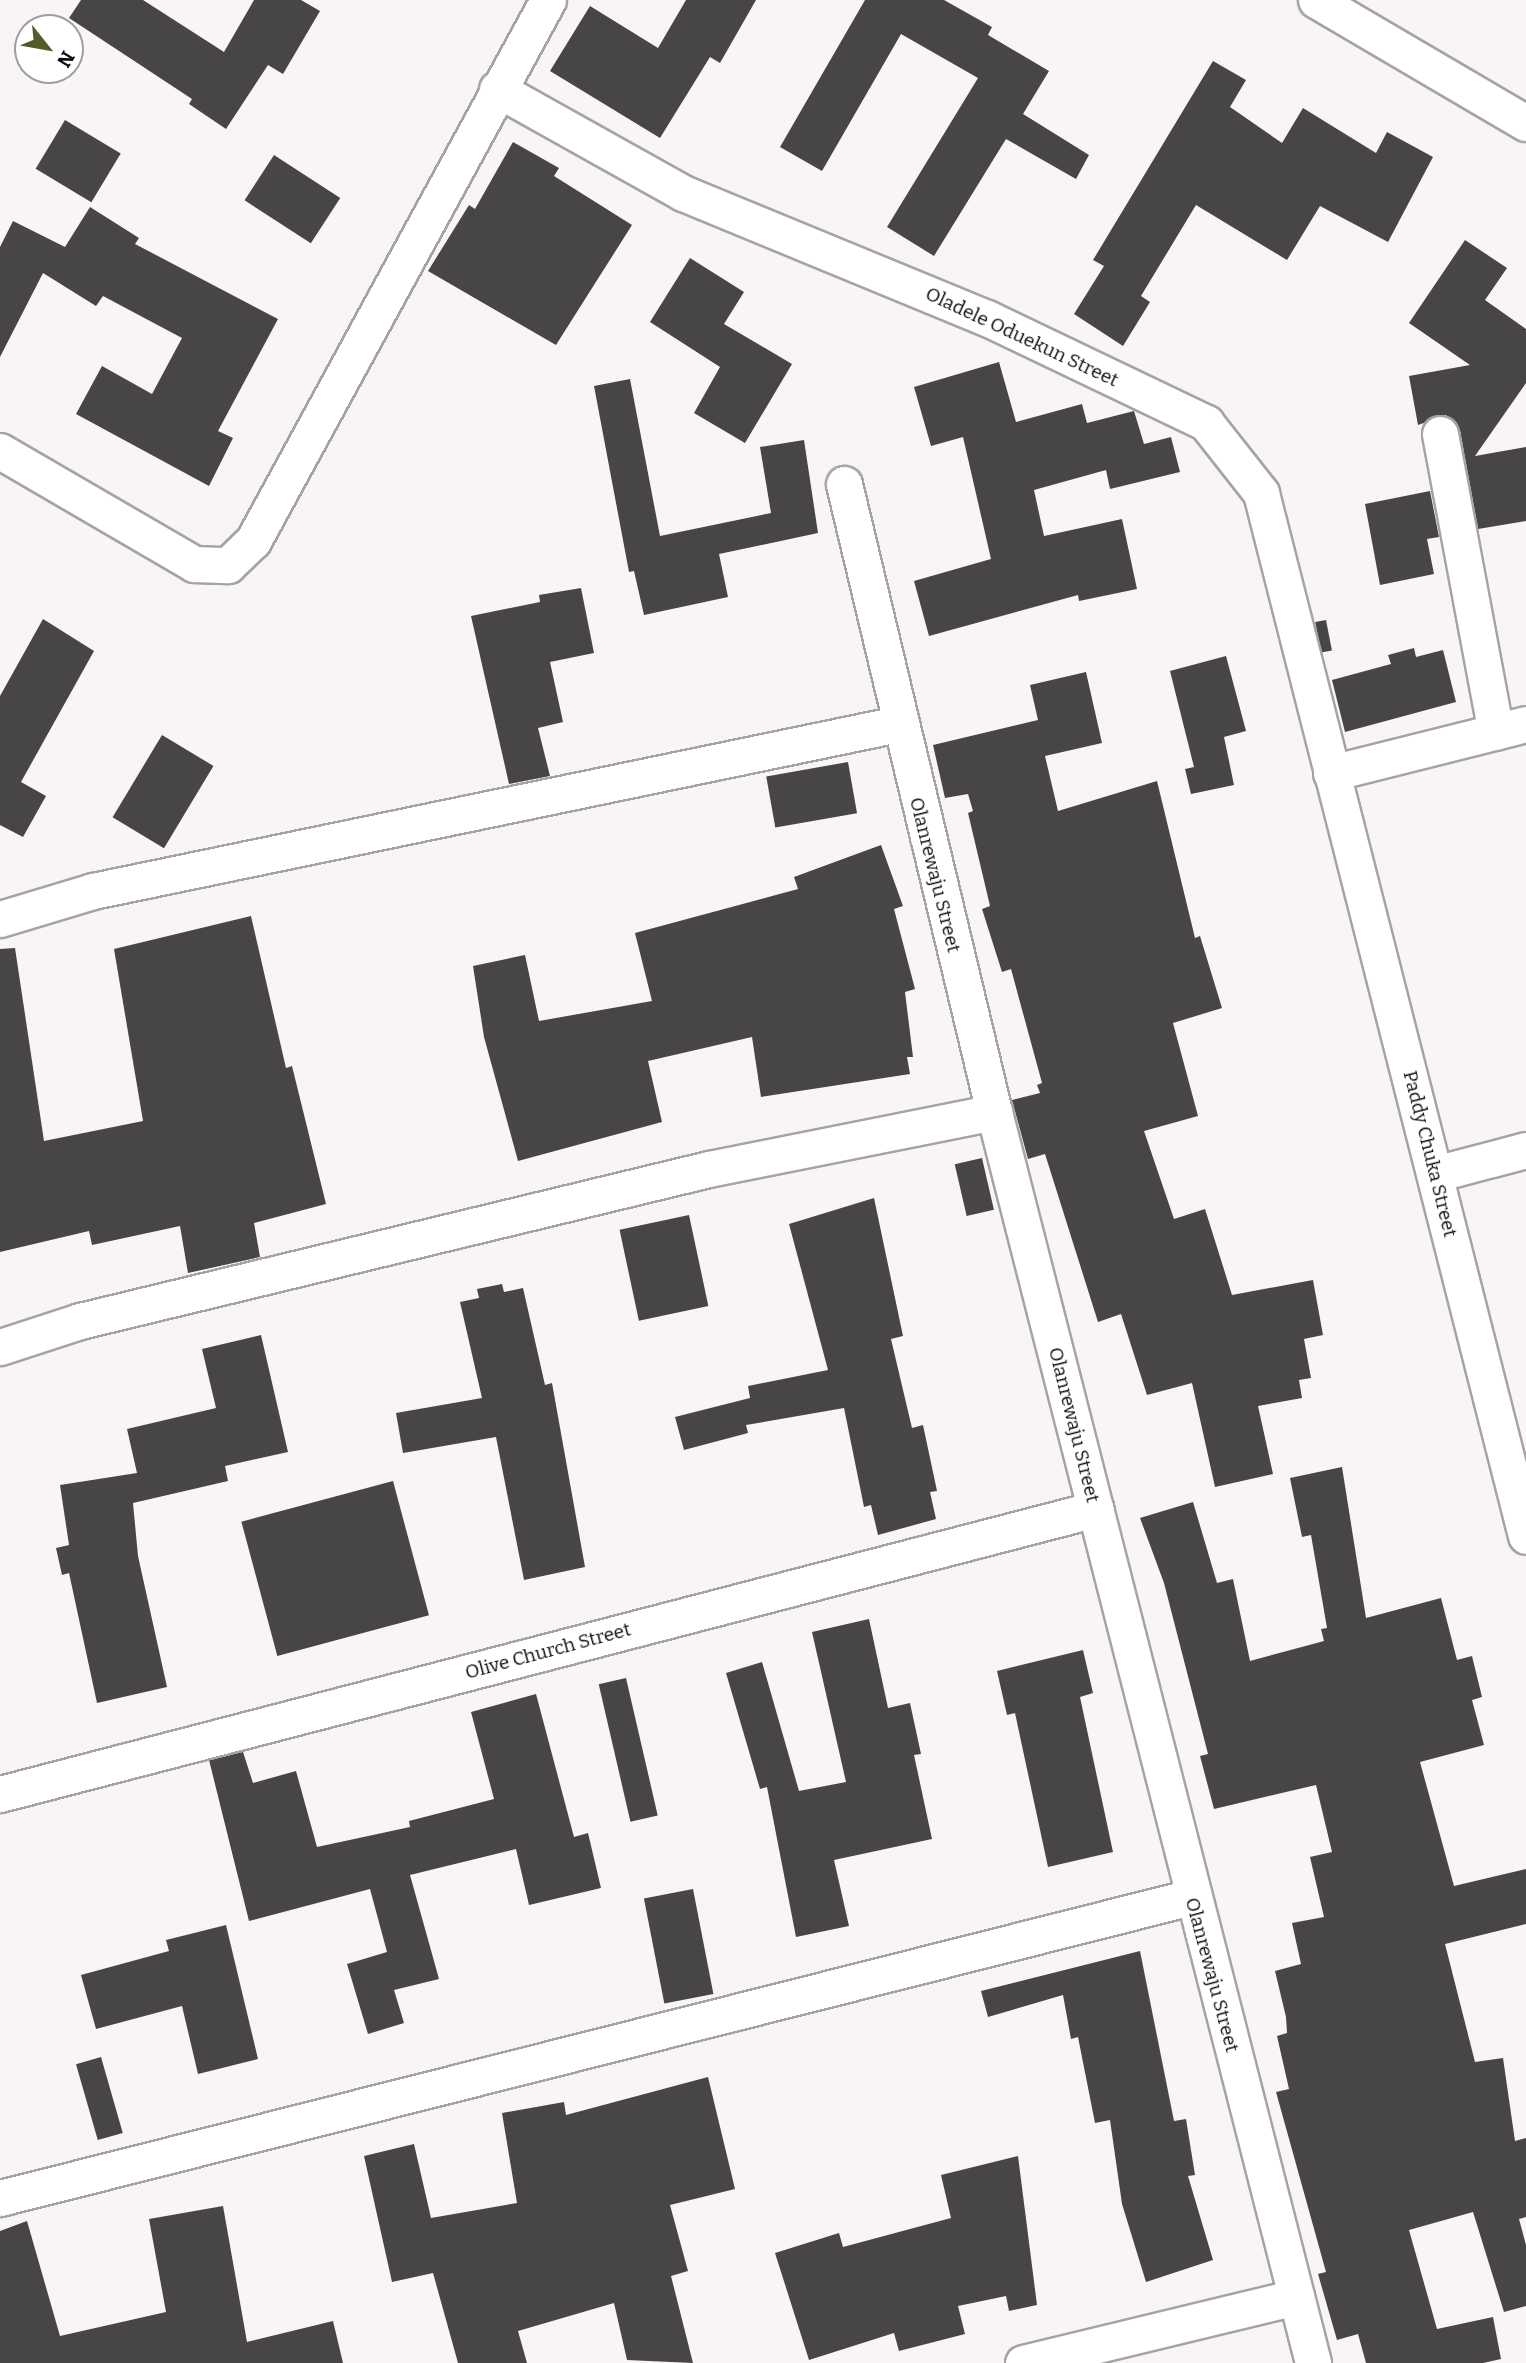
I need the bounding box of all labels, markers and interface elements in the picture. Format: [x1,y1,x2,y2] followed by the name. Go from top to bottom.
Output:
[14,14,84,84] north arrow
[52,47,79,71] text: N
[922,282,1122,392] street label: Oladele Oduekun Street
[905,795,965,955] street label: Olanrewaju Street
[1398,1068,1462,1240] street label: Paddy Chuka Street
[1044,1345,1104,1505] street label: Olanrewaju Street
[463,1618,633,1684] street label: Olive Church Street
[1180,1895,1244,2055] street label: Olanrewaju Street

